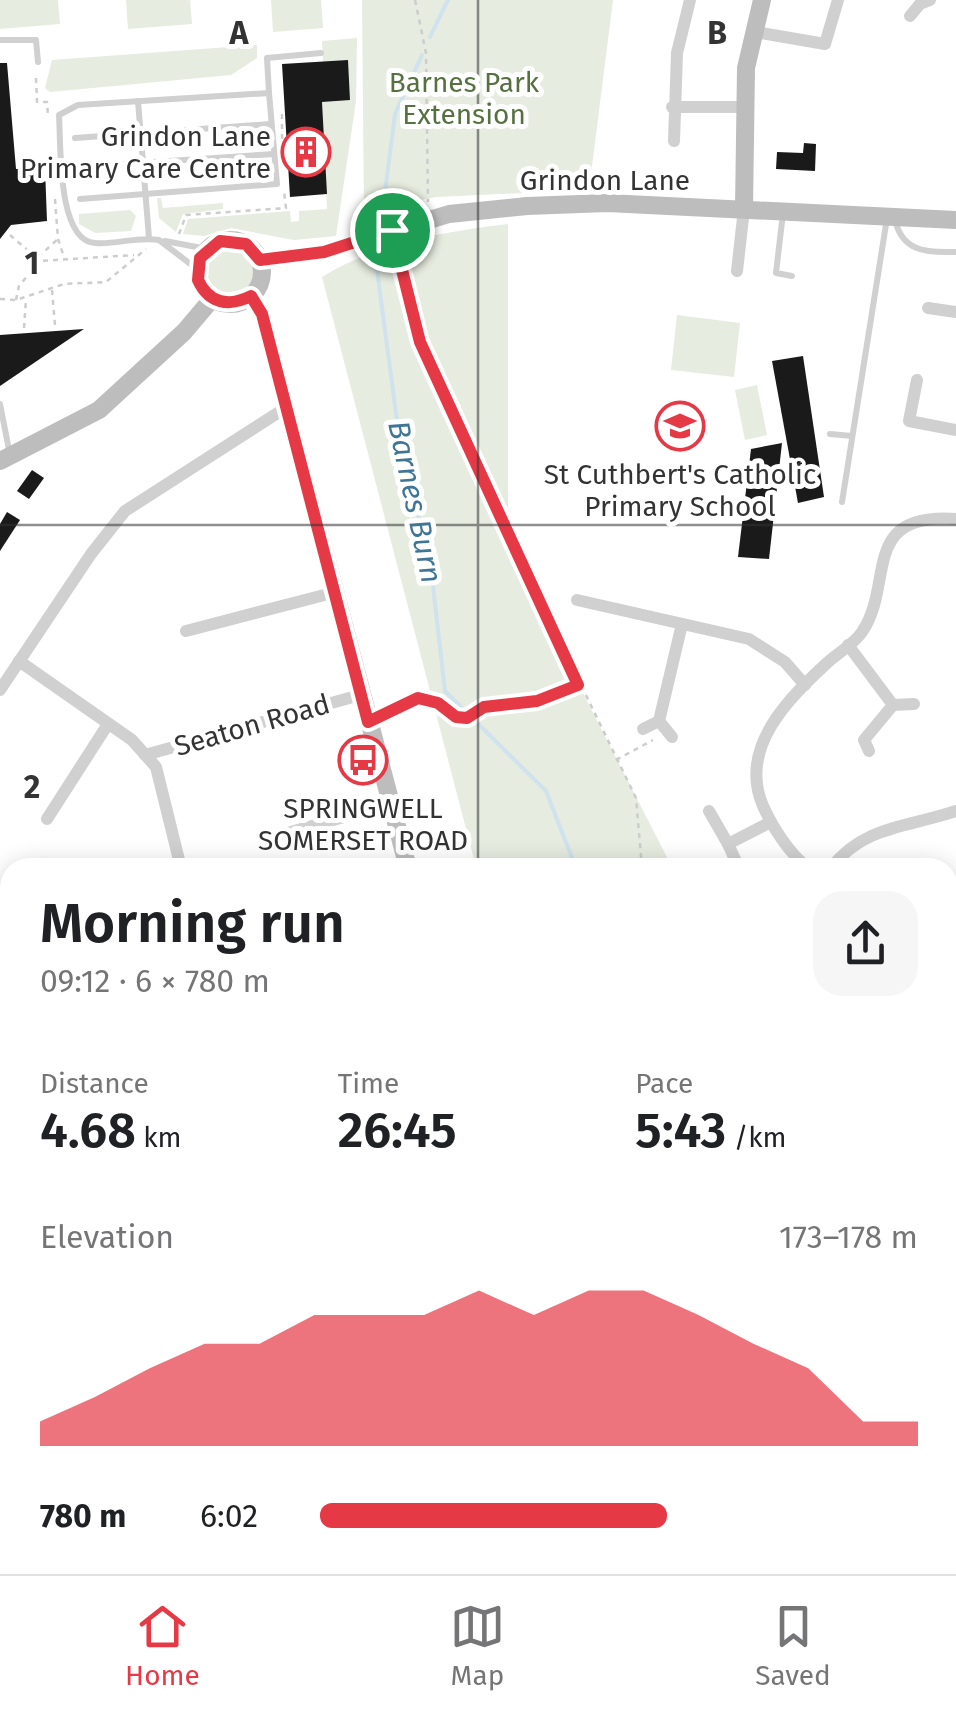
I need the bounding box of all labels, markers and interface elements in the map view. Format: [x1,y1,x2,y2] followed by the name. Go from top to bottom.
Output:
[229,14,250,52] text: A
[707,14,727,52] text: B
[389,66,540,131] park label: Barnes Park Extension
[20,120,271,185] place label: Grindon Lane Primary Care Centre
[280,126,332,178] building icon: Grindon Lane Primary Care Centre
[520,164,690,197] street label: Grindon Lane
[350,188,435,273] pin
[365,203,420,258] icon: arrive
[25,244,39,282] text: 1
[654,400,706,452] school or university icon: St Cuthbert's Catholic Primary School
[380,417,450,587] water label: Barnes Burn
[544,458,816,523] place label: St Cuthbert's Catholic Primary School
[171,687,333,763] street label: Seaton Road
[337,734,389,786] bus stop icon: SPRINGWELL SOMERSET ROAD
[24,768,40,806] text: 2
[258,792,468,857] place label: SPRINGWELL SOMERSET ROAD
[40,891,345,957] text: Morning run
[813,891,918,996] button: share
[40,962,270,1000] text: 09:12 · 6 × 780 m
[40,1067,149,1100] text: Distance
[338,1067,399,1100] text: Time
[635,1067,693,1100] text: Pace
[40,1100,136,1160] text: 4.68
[338,1100,457,1160] text: 26:45
[635,1100,726,1160] text: 5:43
[136,1121,182,1154] text: km
[726,1121,787,1154] text: /km
[40,1218,174,1256] text: Elevation
[779,1218,918,1256] text: 173–178 m
[40,1497,126,1535] text: 780 m
[200,1497,258,1535] text: 6:02
[125,1599,200,1692] tab: Home
[450,1599,505,1692] tab: Map
[755,1599,831,1692] tab: Saved

